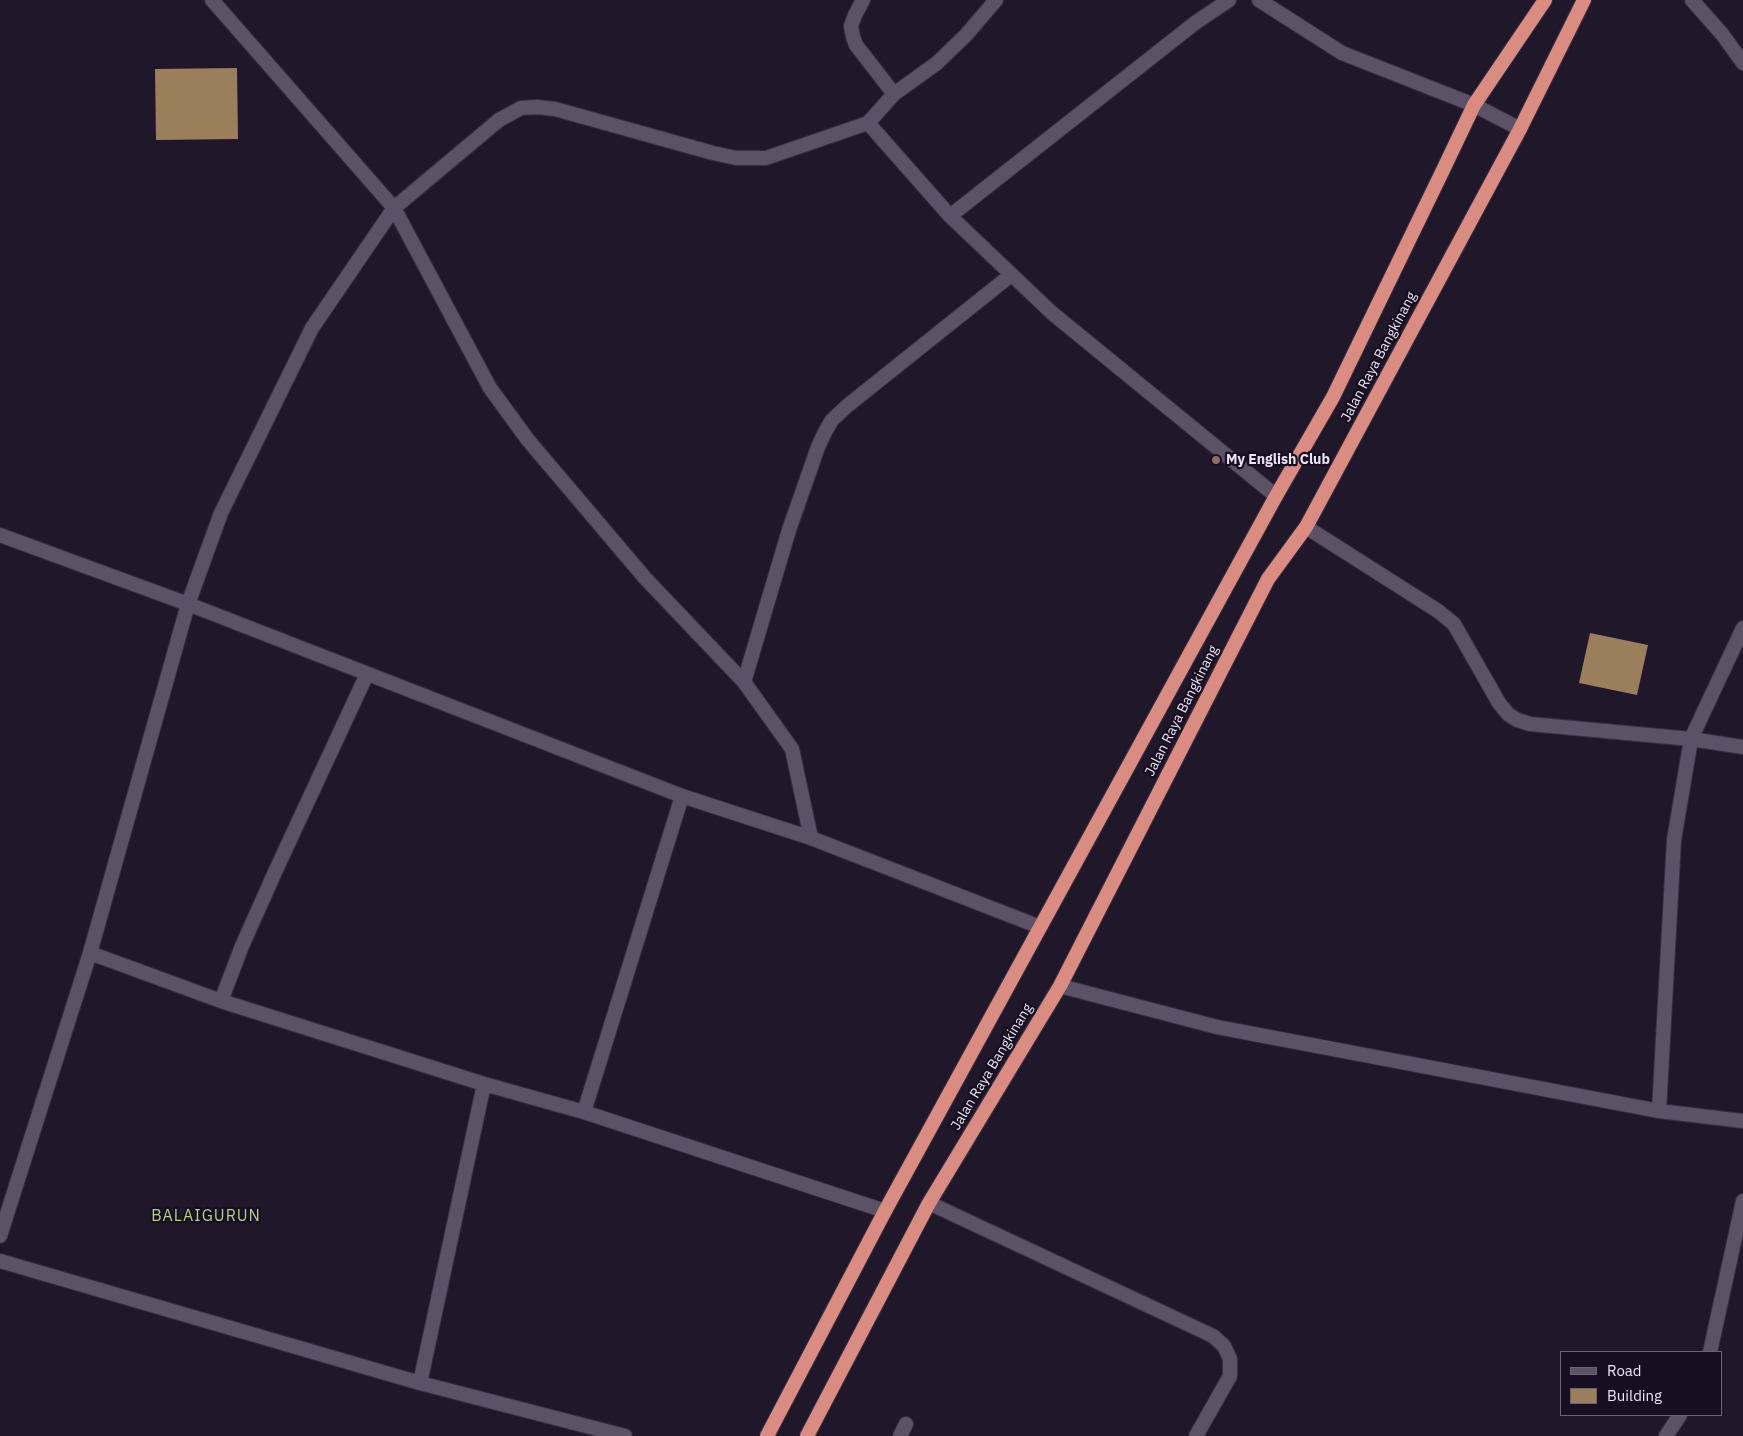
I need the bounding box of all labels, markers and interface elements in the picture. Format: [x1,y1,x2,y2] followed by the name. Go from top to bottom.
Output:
[1338,289,1420,425] street label: Jalan Raya Bangkinang
[1226,452,1330,468] place label: My English Club
[1210,454,1222,466] marker: My English Club
[1142,643,1222,779] street label: Jalan Raya Bangkinang
[948,1001,1036,1133] street label: Jalan Raya Bangkinang
[150,1206,262,1226] district label: BALAIGURUN
[1560,1351,1723,1416] legend
[1607,1361,1642,1380] text: Road
[1607,1386,1662,1405] text: Building

